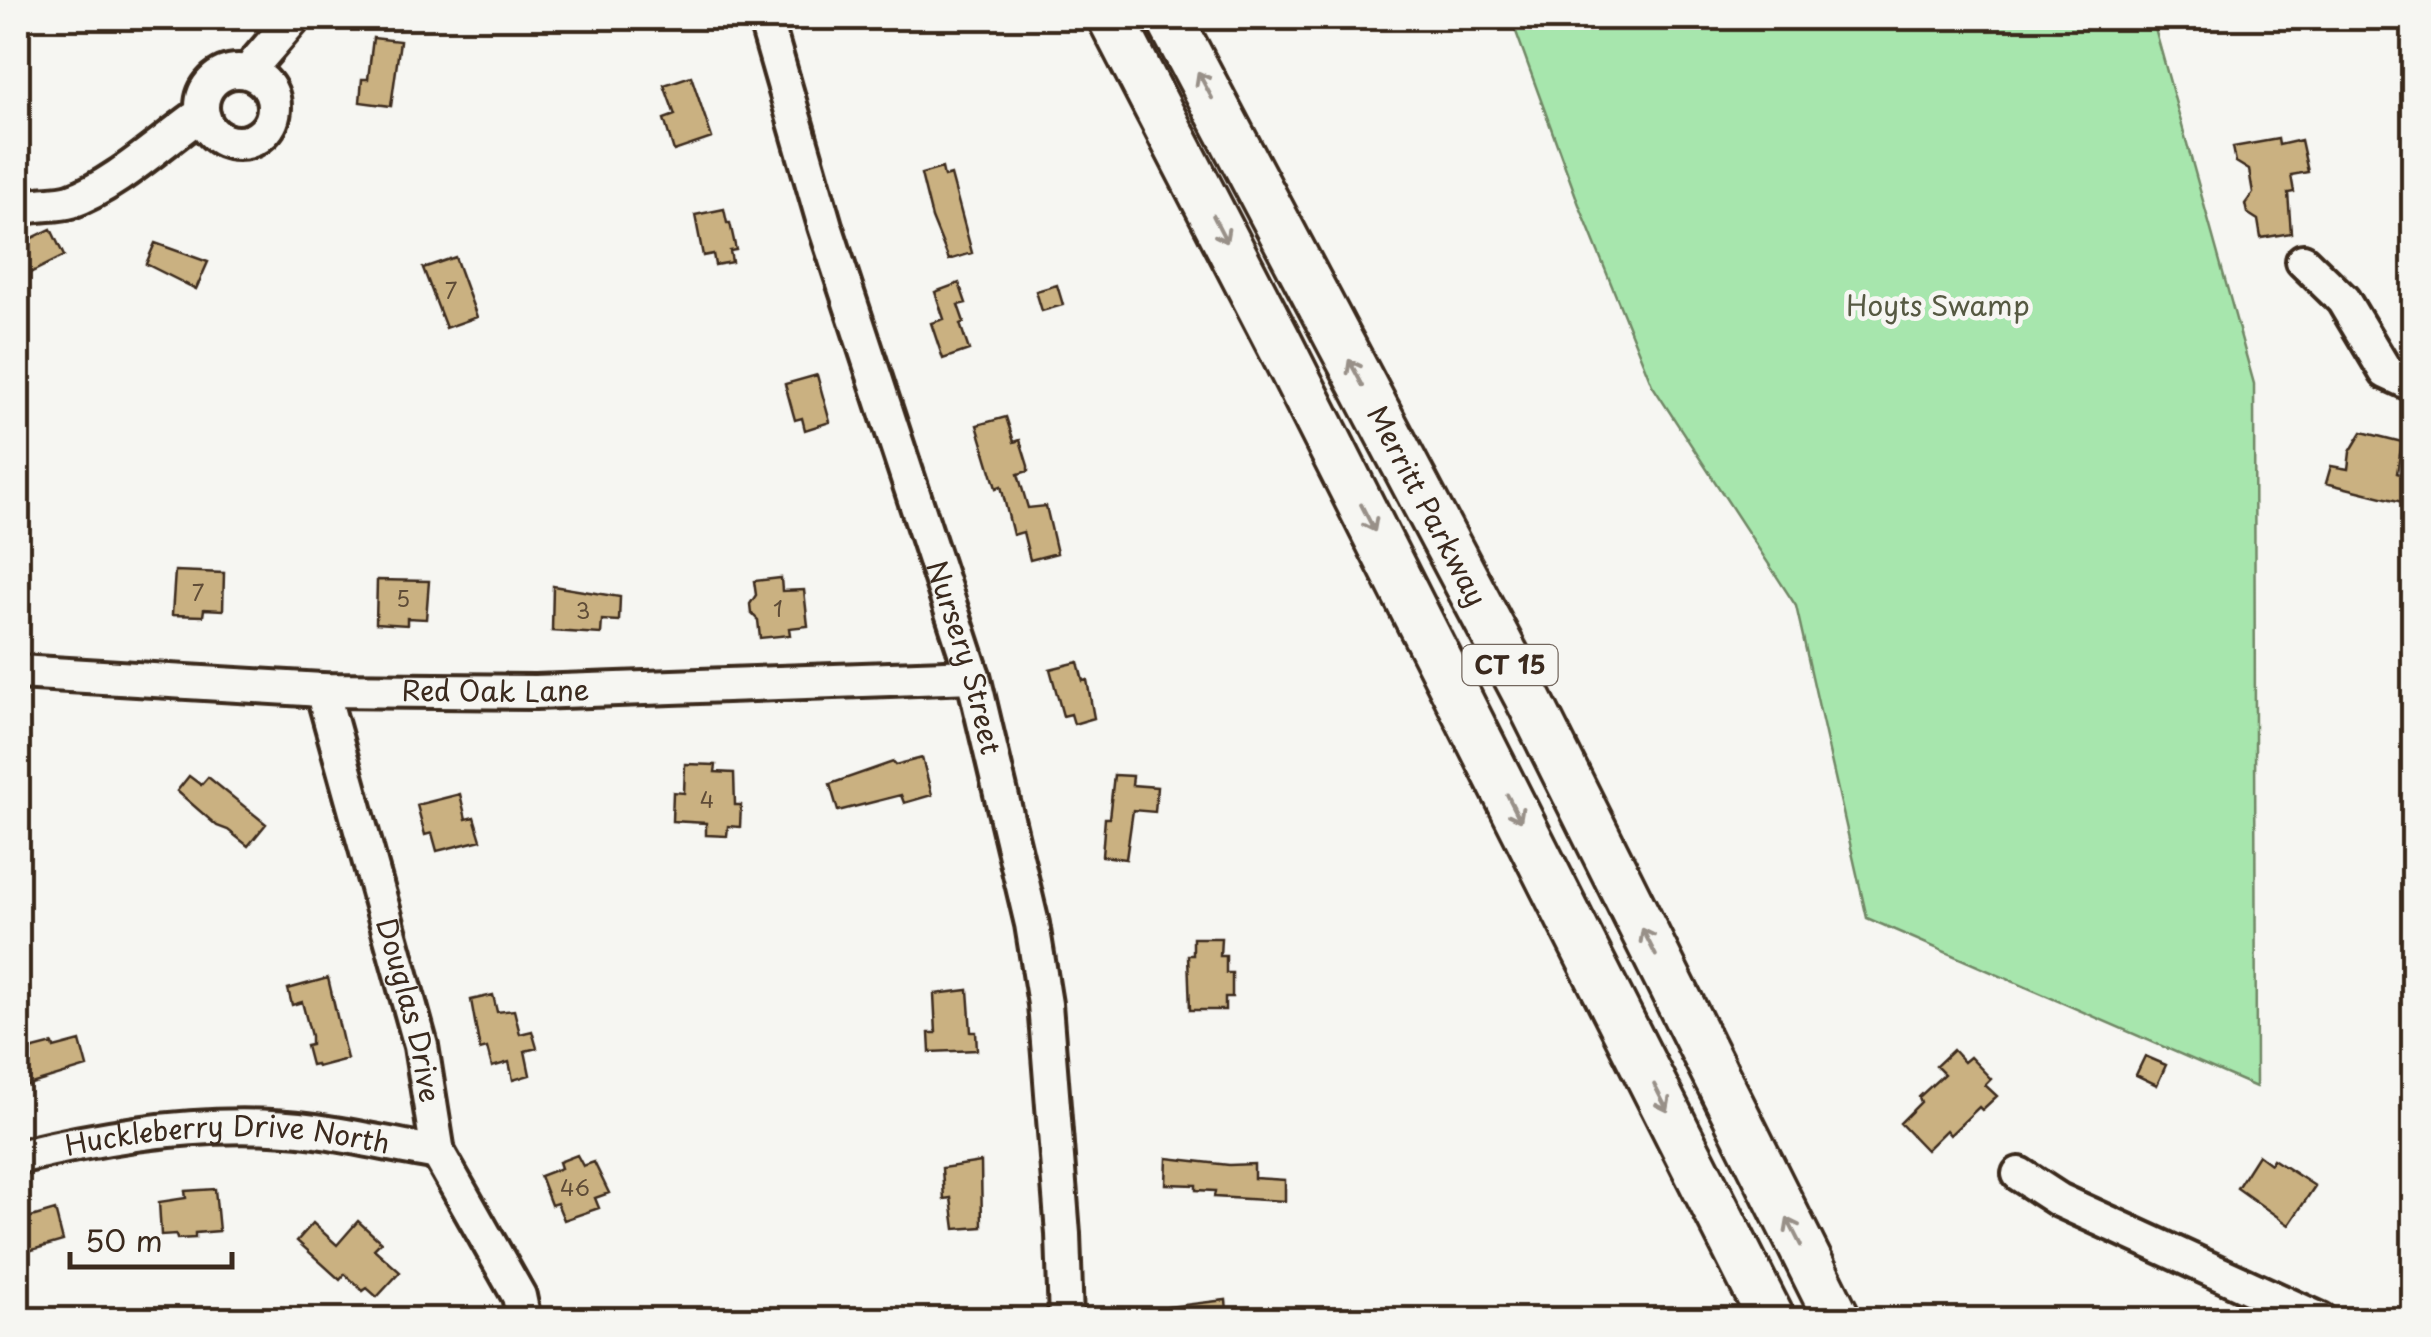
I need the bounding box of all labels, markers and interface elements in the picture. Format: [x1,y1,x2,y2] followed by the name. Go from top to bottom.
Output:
[1195,70,1214,100] one-way arrow
[1211,213,1230,243] one-way arrow
[445,273,457,306] house number: 7
[1846,283,2030,326] park label: Hoyts Swamp
[1346,358,1365,388] one-way arrow
[1357,397,1499,613] street label: Merritt Parkway
[1359,502,1378,532] one-way arrow
[916,554,1014,759] street label: Nursery Street
[192,575,204,608] house number: 7
[396,581,410,614] house number: 5
[773,591,783,624] house number: 1
[576,593,590,626] house number: 3
[1462,645,1558,685] road number: CT 15
[401,667,590,712] street label: Red Oak Lane
[700,782,714,815] house number: 4
[1505,793,1524,823] one-way arrow
[366,913,453,1105] street label: Douglas Drive
[1639,927,1658,957] one-way arrow
[1652,1083,1671,1113] one-way arrow
[61,1103,394,1166] street label: Huckleberry Drive North
[560,1170,590,1203] house number: 46
[70,1207,232,1269] scale bar
[85,1217,163,1262] text: 50 m
[1784,1218,1803,1248] one-way arrow

